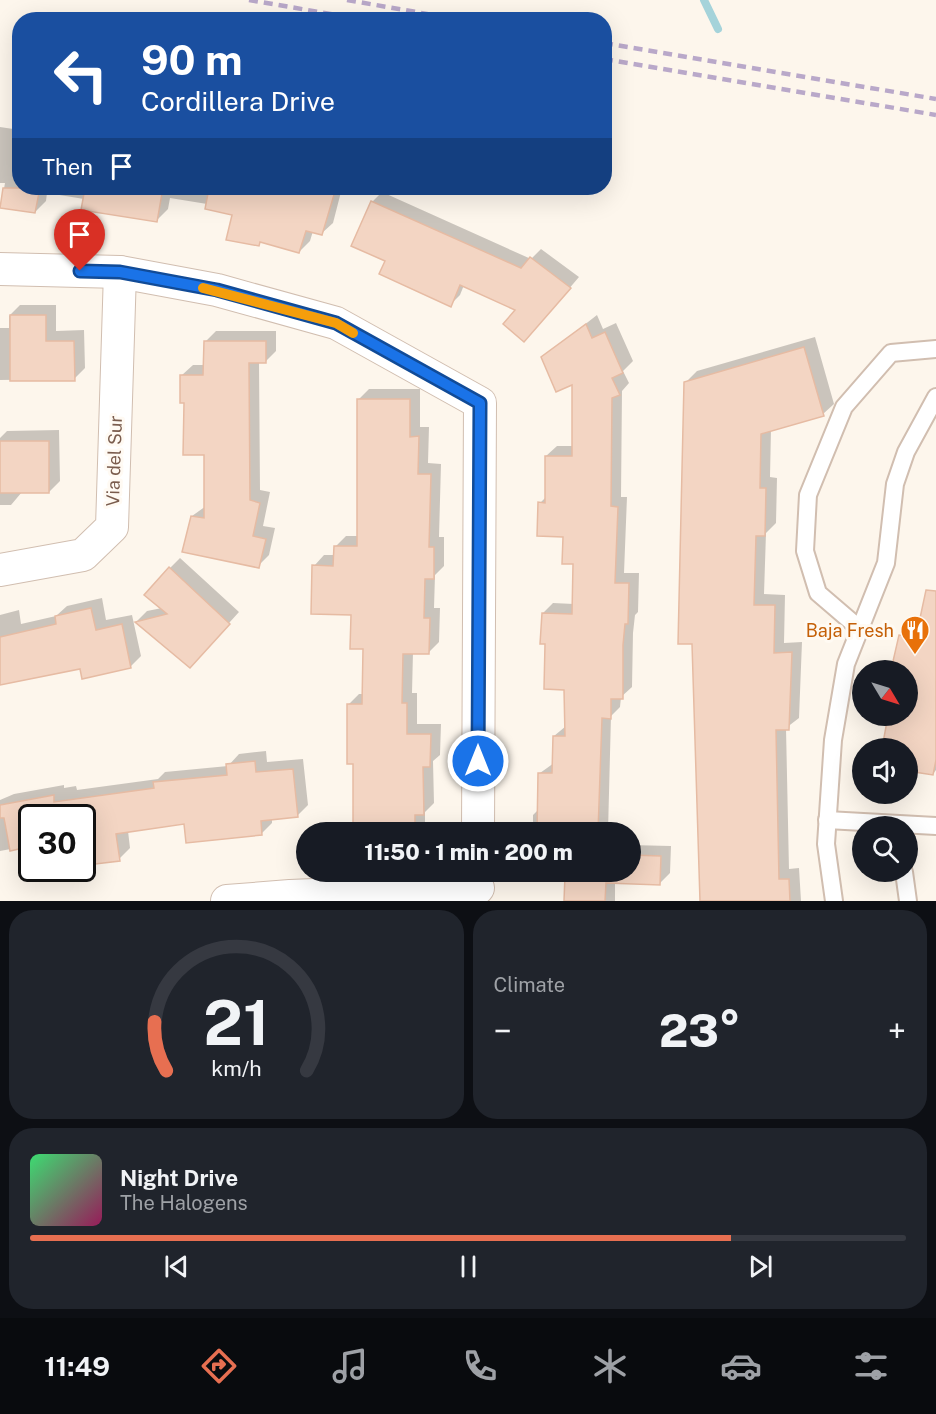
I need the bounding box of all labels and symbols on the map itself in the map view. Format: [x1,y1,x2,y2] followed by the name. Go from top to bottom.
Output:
[54,209,105,271] pin
[102,415,126,507] street label: Via del Sur
[899,614,931,656] restaurant icon: Baja Fresh
[806,620,894,641] place label: Baja Fresh
[852,660,918,726] north arrow
[446,729,510,793] position arrow
[18,804,96,882] speed limit sign: 30

